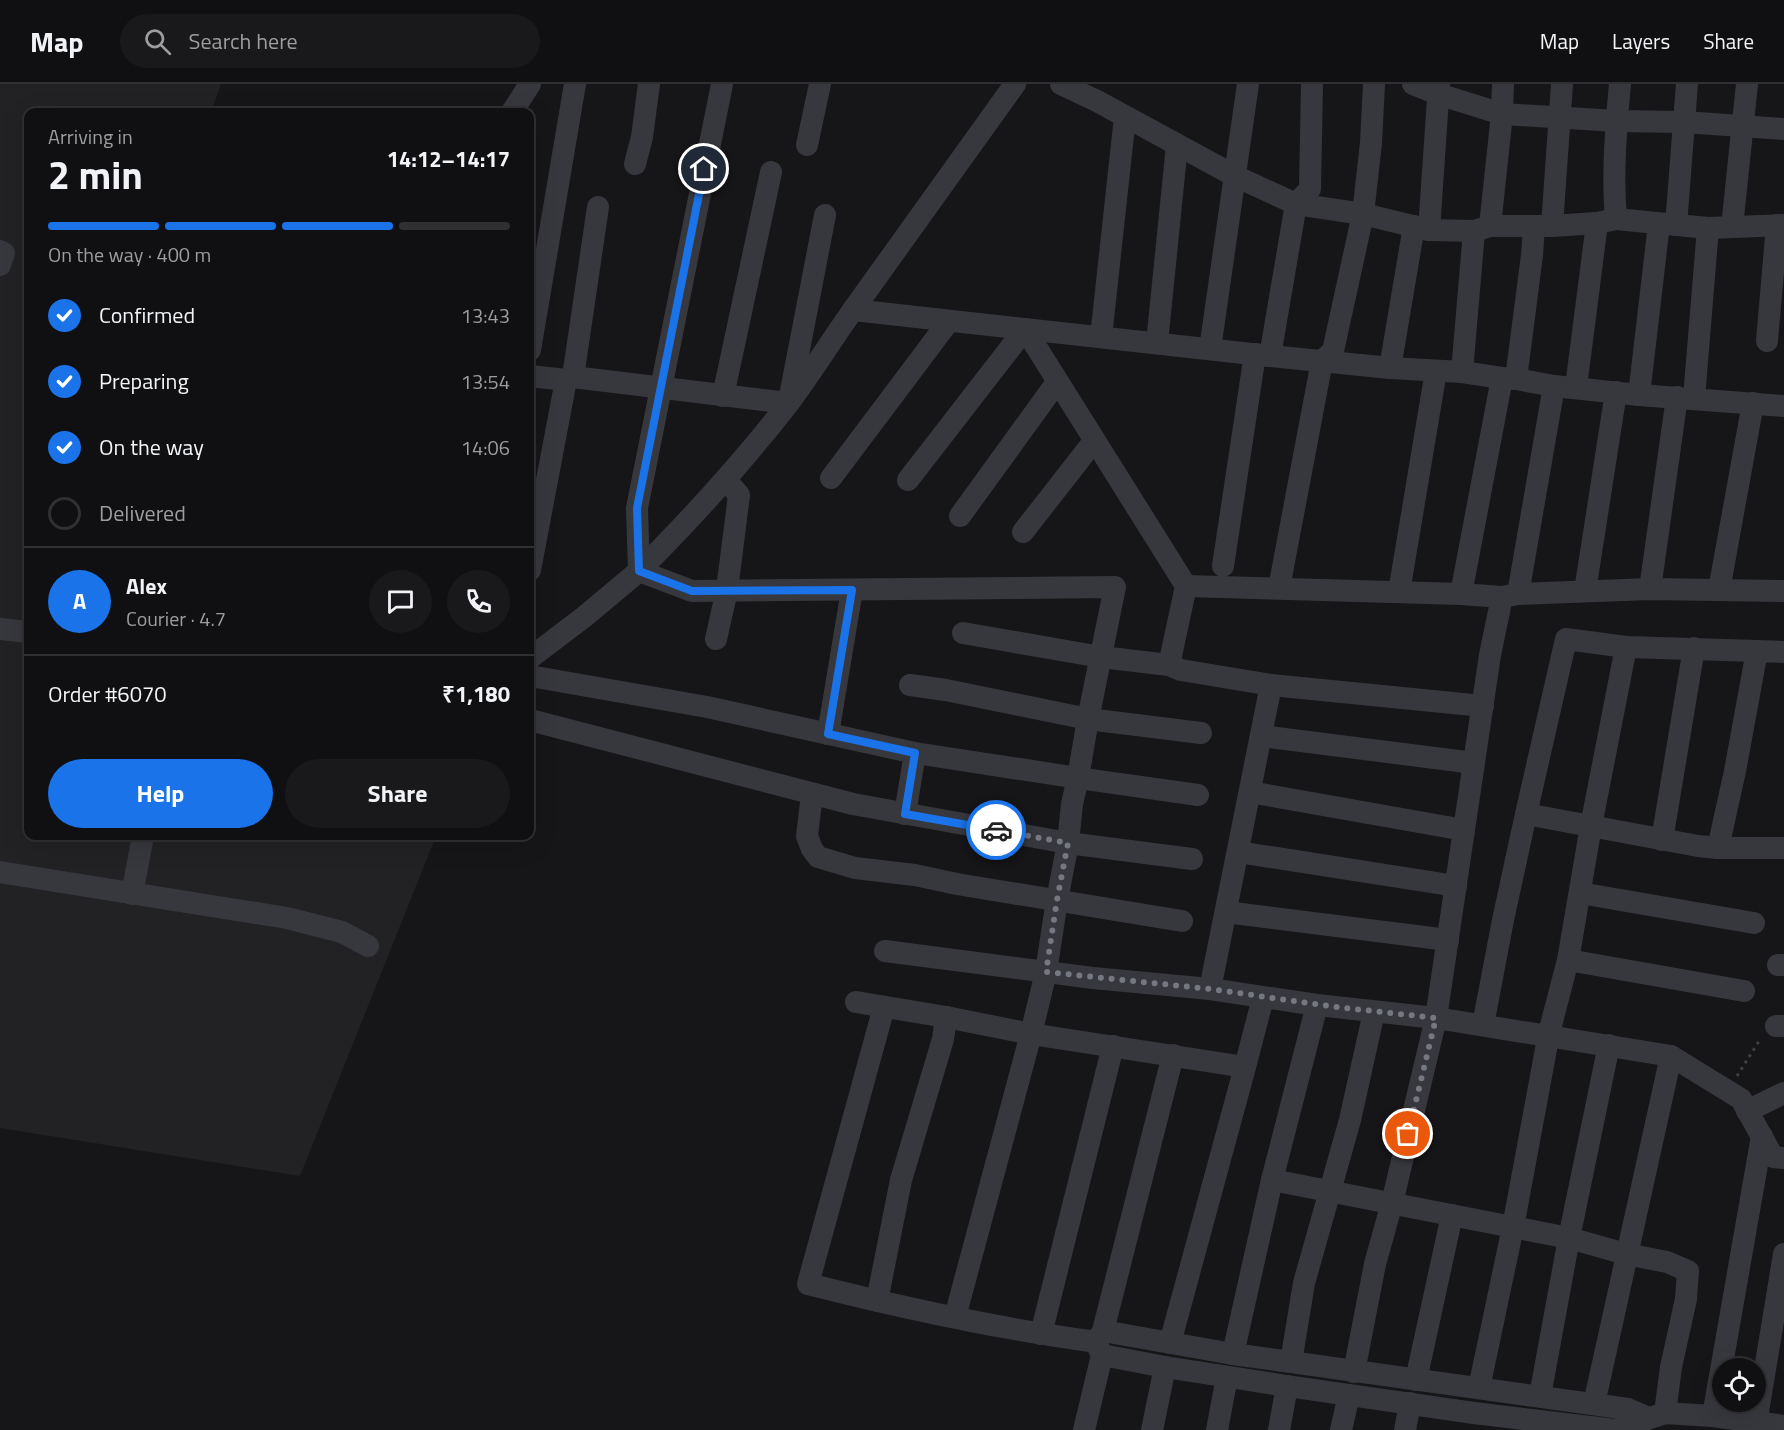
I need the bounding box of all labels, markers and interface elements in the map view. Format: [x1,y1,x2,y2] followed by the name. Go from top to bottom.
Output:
[120,14,540,68] search box
[30,20,84,63] text: Map
[189,24,298,58] text: Search here
[141,25,174,58] icon: search
[1540,25,1579,57] text: Map
[1612,25,1670,57] text: Layers
[1703,25,1754,57] text: Share
[48,121,133,152] text: Arriving in
[387,142,510,176] text: 14:12–14:17
[678,143,729,194] pin
[48,145,143,204] text: 2 min
[687,152,720,185] icon: home
[48,239,211,270] text: On the way · 400 m
[99,298,195,332] text: Confirmed
[48,299,81,332] icon: check
[461,300,510,331] text: 13:43
[99,364,189,398] text: Preparing
[48,365,81,398] icon: check
[461,366,510,397] text: 13:54
[99,430,204,464] text: On the way
[48,431,81,464] icon: check
[461,432,510,463] text: 14:06
[99,496,186,530] text: Delivered
[126,569,167,603] text: Alex
[369,570,432,633] button: chat
[447,570,510,633] button: phone
[73,584,86,618] text: A
[126,603,226,634] text: Courier · 4.7
[48,677,167,711] text: Order #6070
[442,677,510,711] text: ₹1,180
[48,759,273,828] button: Help
[285,759,510,828] button: Share
[966,800,1026,860] courier
[980,814,1013,847] icon: car
[1382,1108,1433,1159] pin
[1391,1117,1424,1150] icon: bag
[1712,1358,1766,1412] map controls
[1712,1358,1766,1412] button: locate

